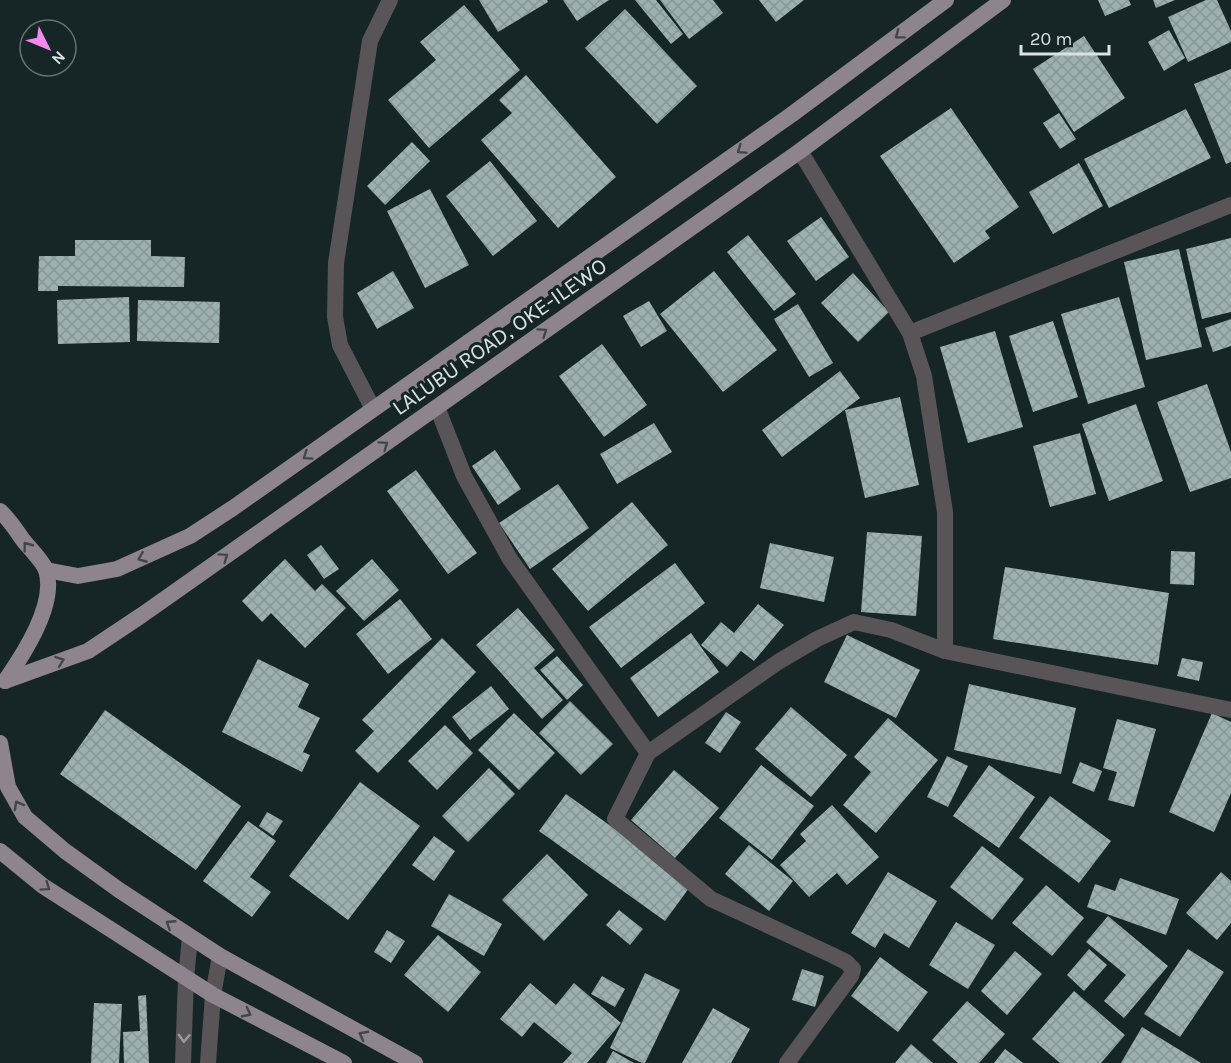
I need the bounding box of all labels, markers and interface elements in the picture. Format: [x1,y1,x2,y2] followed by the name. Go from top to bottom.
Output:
[18,18,78,78] north arrow
[1021,18,1110,56] scale bar
[894,28,905,39] one-way arrow
[1030,28,1072,50] text: 20 m
[48,47,69,69] text: N
[737,143,748,154] one-way arrow
[387,253,612,421] street label: LALUBU ROAD, OKE-ILEWO
[536,329,547,340] one-way arrow
[377,441,388,452] one-way arrow
[303,449,314,460] one-way arrow
[24,541,35,552] one-way arrow
[137,551,148,563] one-way arrow
[218,553,229,564] one-way arrow
[54,656,65,669] one-way arrow
[14,801,25,811] one-way arrow
[39,880,50,891] one-way arrow
[166,921,177,932] one-way arrow
[240,1006,251,1017] one-way arrow
[359,1031,370,1042] one-way arrow
[177,1033,190,1042] one-way arrow

